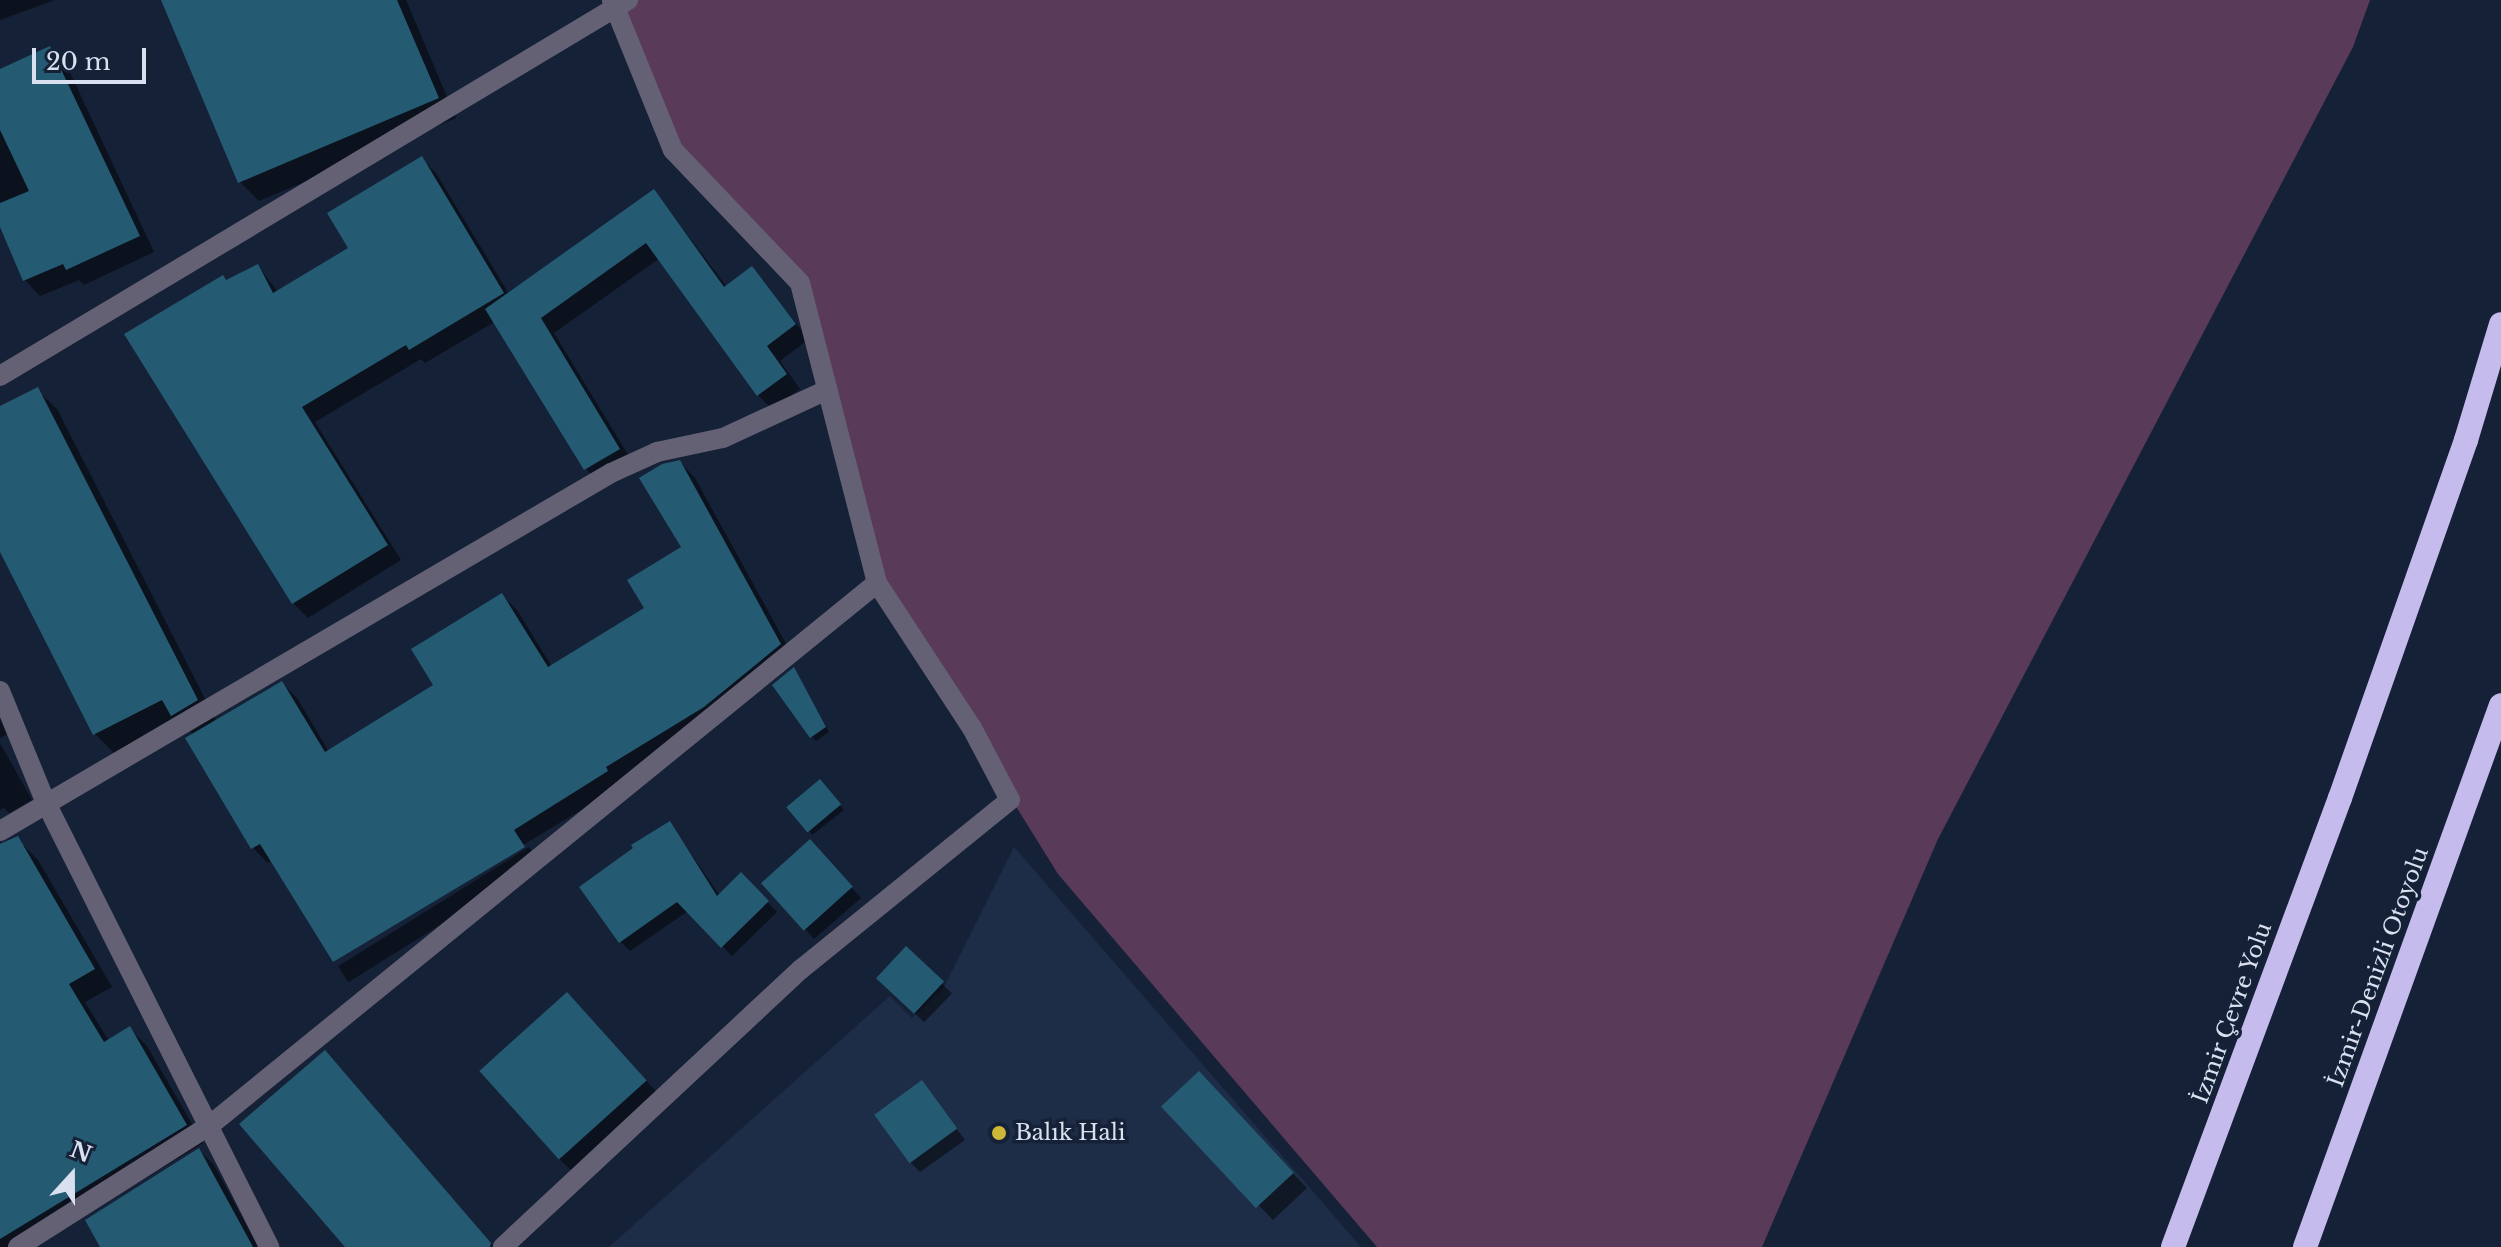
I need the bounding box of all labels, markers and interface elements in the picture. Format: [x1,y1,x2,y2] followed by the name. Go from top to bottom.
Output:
[36,32,150,82] scale bar
[46,47,111,76] text: 20 m
[2322,844,2434,1090] street label: İzmir-Denizli Otoyolu
[2187,918,2277,1108] street label: İzmir Çevre Yolu
[1015,1120,1126,1146] place label: Balık Hali
[990,1124,1008,1142] marker: Balık Hali
[32,1135,112,1215] north arrow
[66,1136,95,1168] text: N

